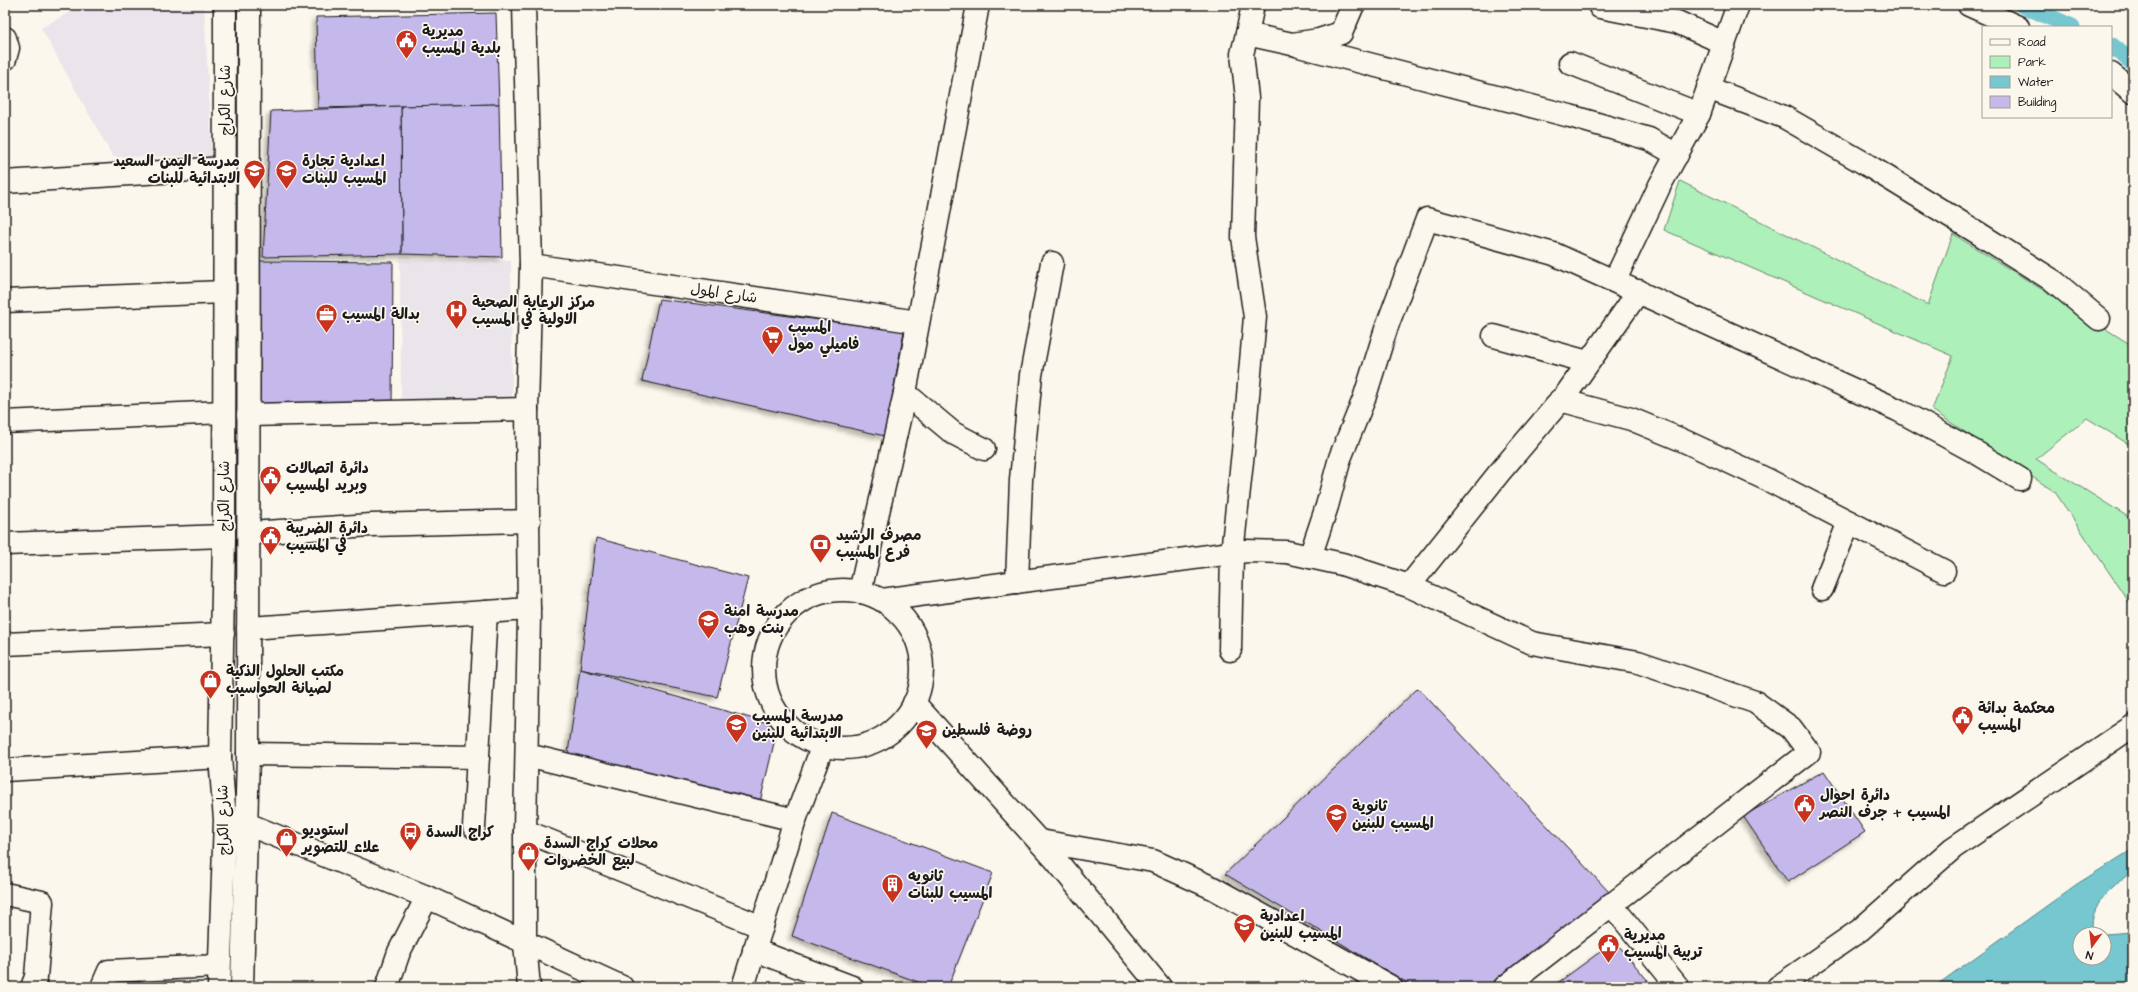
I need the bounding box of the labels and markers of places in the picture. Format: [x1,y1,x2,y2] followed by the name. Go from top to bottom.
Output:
[422,21,501,59] place label: مديرية بلدية المسيب
[394,27,420,60] public building icon: مديرية بلدية المسيب
[113,151,240,189] place label: مدرسة اليمن السعيد الابتدائية للبنات
[302,151,386,189] place label: اعدادية تجارة المسيب للبنات
[242,157,268,190] school or university icon: مدرسة اليمن السعيد الابتدائية للبنات
[273,157,299,190] school or university icon: اعدادية تجارة المسيب للبنات
[472,292,595,330] place label: مركز الرعاية الصحية الاولية في المسيب
[443,298,469,331] hospital icon: مركز الرعاية الصحية الاولية في المسيب
[313,301,339,334] office icon: بدالة المسيب
[342,304,420,325] place label: بدالة المسيب
[788,317,860,358] place label: المسيب فاميلي مول
[760,323,786,356] supermarket icon: المسيب فاميلي مول
[286,458,369,496] place label: دائرة اتصالات وبريد المسيب
[258,464,284,497] public building icon: دائرة اتصالات وبريد المسيب
[286,518,368,556] place label: دائرة الضريبة في المسيب
[257,524,283,557] public building icon: دائرة الضريبة في المسيب
[836,525,922,563] place label: مصرف الرشيد فرع المسيب
[808,531,834,564] bank icon: مصرف الرشيد فرع المسيب
[724,601,799,639] place label: مدرسة امنة بنت وهب
[695,607,721,640] school or university icon: مدرسة امنة بنت وهب
[226,661,344,699] place label: مكتب الحلول الذكية لصيانة الحواسيب
[197,667,223,700] shop icon: مكتب الحلول الذكية لصيانة الحواسيب
[1978,698,2055,736] place label: محكمة بدائة المسيب
[1949,704,1975,737] public building icon: محكمة بدائة المسيب
[752,706,844,744] place label: مدرسة المسيب الابتدائية للبنين
[724,712,750,745] school or university icon: مدرسة المسيب الابتدائية للبنين
[913,717,939,750] school or university icon: روضة فلسطين
[942,720,1032,741] place label: روضة فلسطين
[1818,785,1950,823] place label: دائرة احوال المسيب + جرف النصر
[1791,791,1817,824] public building icon: دائرة احوال المسيب + جرف النصر
[1352,796,1434,834] place label: ثانوية المسيب للبنين
[1323,802,1349,835] school or university icon: ثانوية المسيب للبنين
[398,819,424,852] bus stop icon: كراج السدة
[300,820,379,858] place label: استوديو علاء للتصوير
[426,822,494,843] place label: كراج السدة
[274,826,300,859] shop icon: استوديو علاء للتصوير
[544,833,658,871] place label: محلات كراج السدة لبيع الخضروات
[516,839,542,872] shop icon: محلات كراج السدة لبيع الخضروات
[908,866,992,904] place label: ثانويه المسيب للبنات
[879,872,905,905] building icon: ثانويه المسيب للبنات
[1260,906,1342,944] place label: اعدادية المسيب للبنين
[1231,912,1257,945] school or university icon: اعدادية المسيب للبنين
[1624,925,1703,963] place label: مديرية تربية المسيب
[1596,931,1622,964] public building icon: مديرية تربية المسيب

